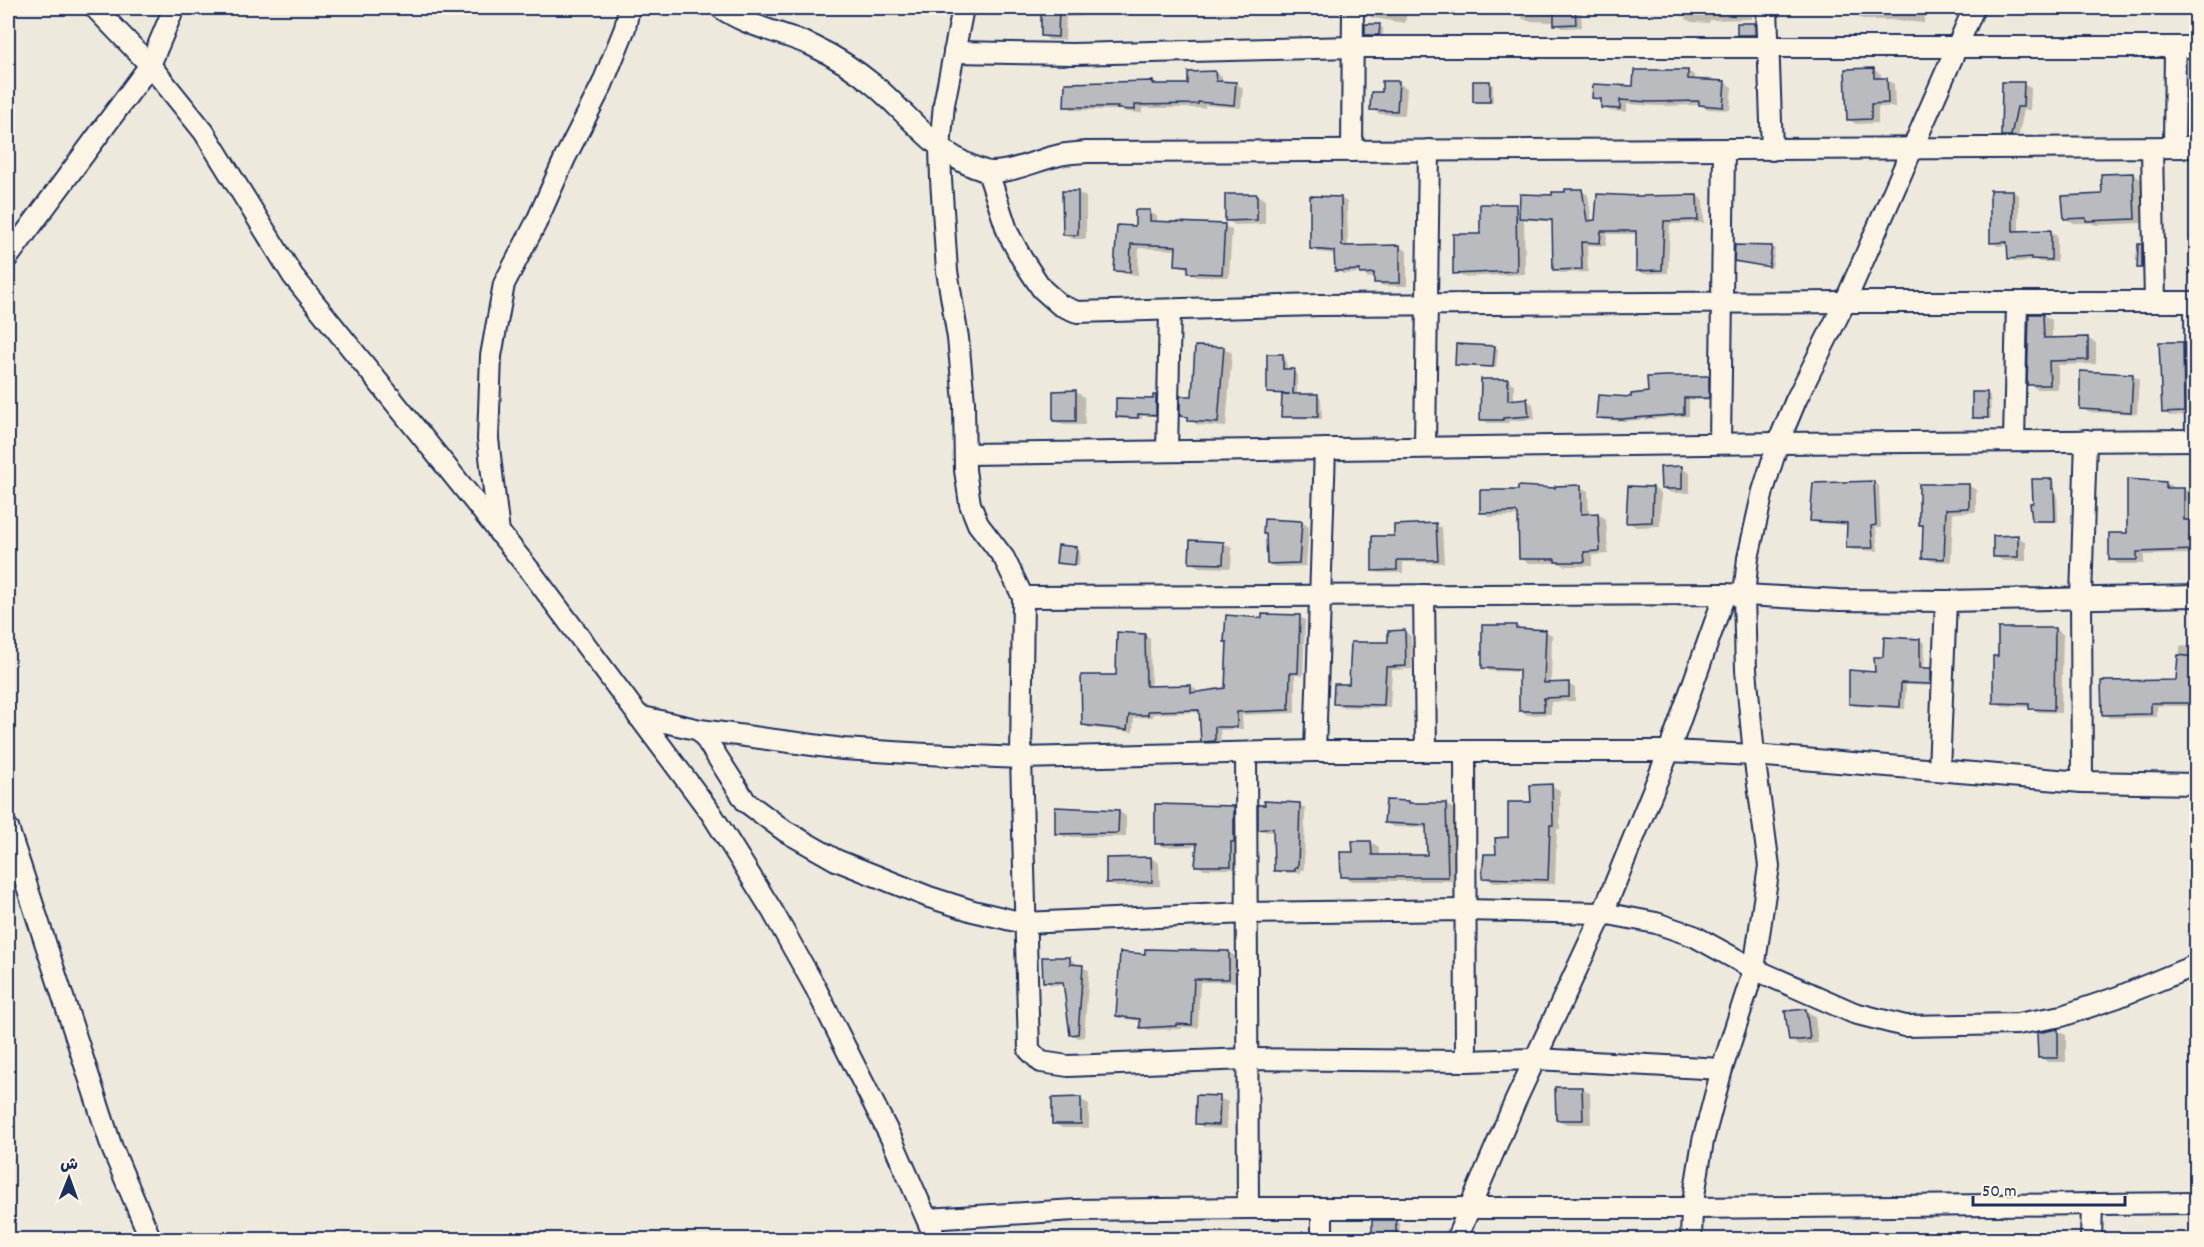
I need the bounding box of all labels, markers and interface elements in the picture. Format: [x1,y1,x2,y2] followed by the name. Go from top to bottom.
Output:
[39,1148,99,1208] north arrow
[60,1154,78,1177] text: ش
[1973,1169,2124,1207] scale bar
[1982,1180,2017,1205] text: 50 m

